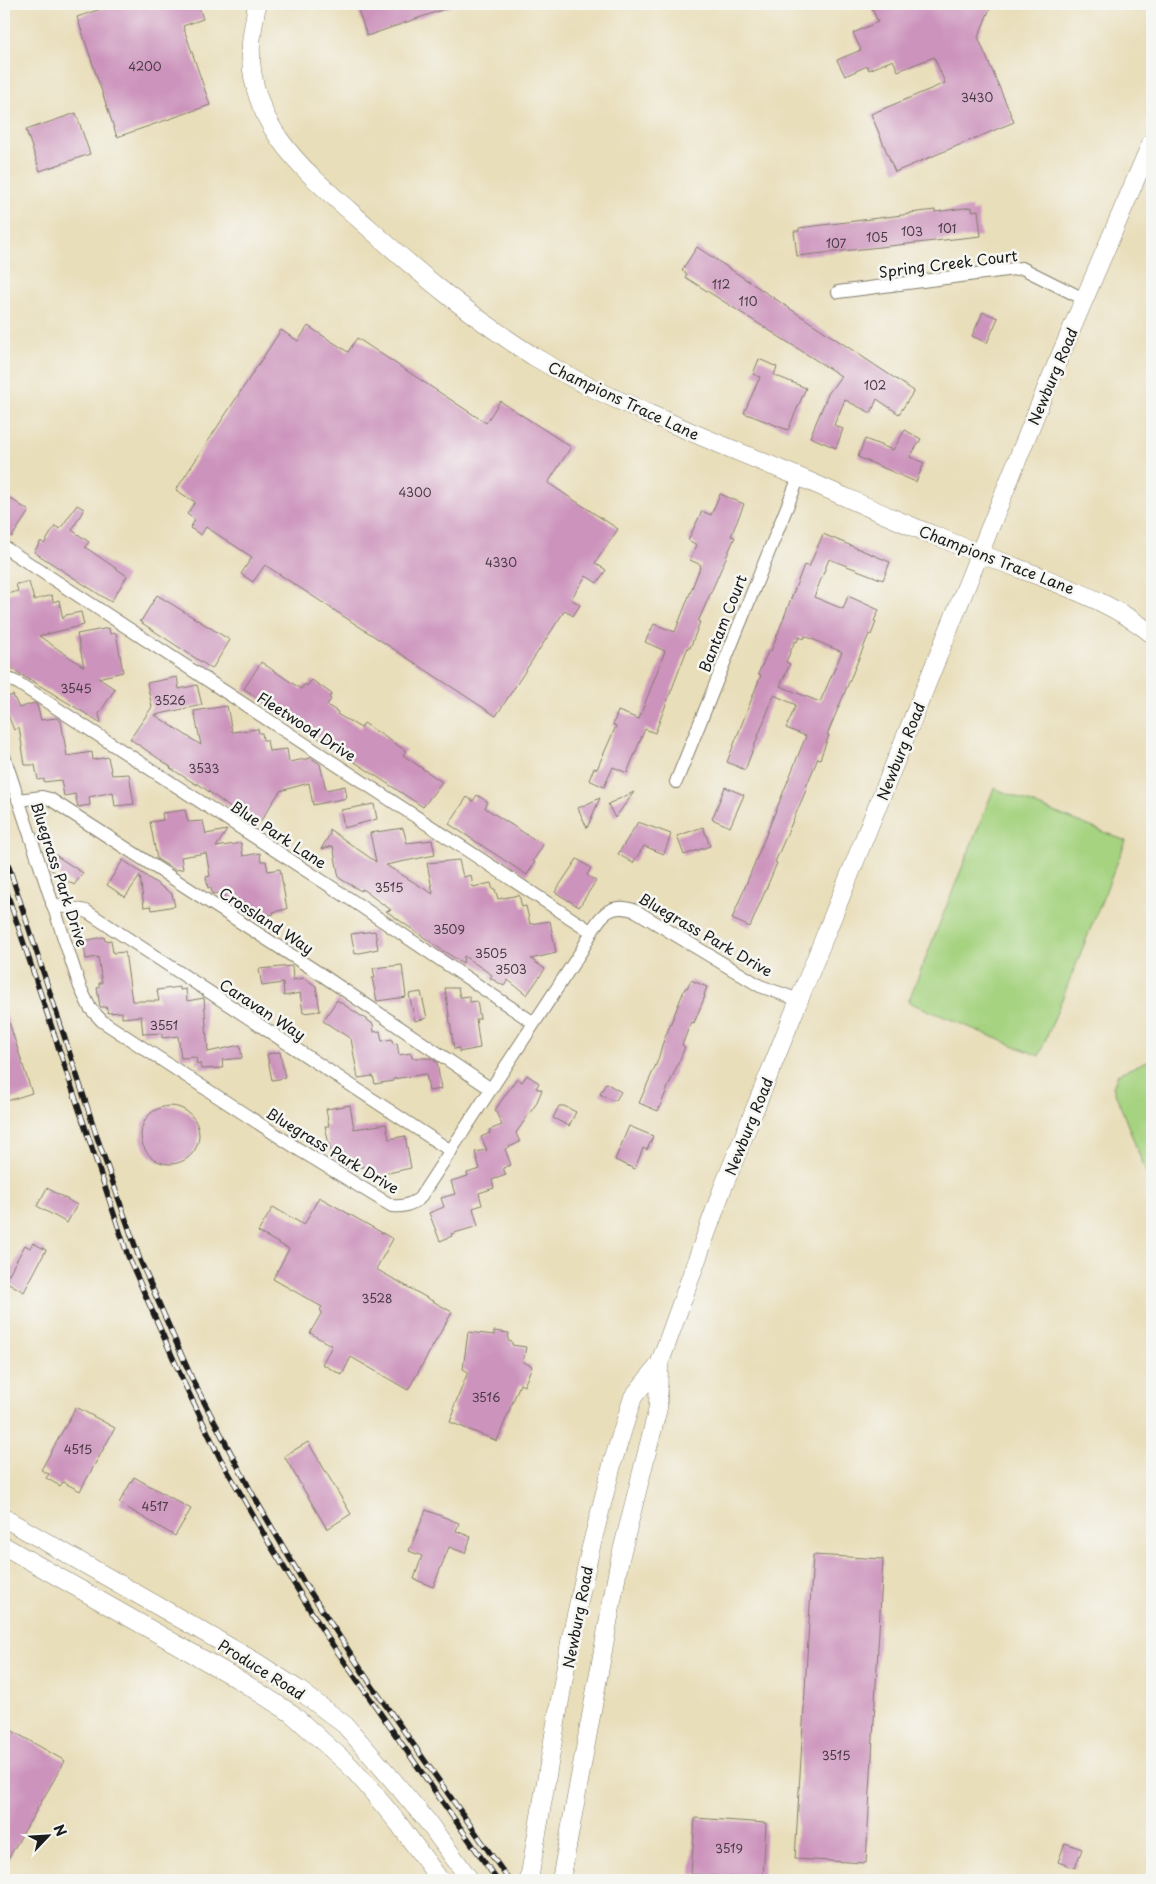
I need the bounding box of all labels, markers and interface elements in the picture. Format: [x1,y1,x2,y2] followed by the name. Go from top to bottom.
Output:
[128,57,162,75] house number: 4200
[961,88,993,106] house number: 3430
[938,219,956,237] house number: 101
[901,222,923,240] house number: 103
[866,228,888,246] house number: 105
[826,234,847,252] house number: 107
[877,243,1019,283] street label: Spring Creek Court
[712,275,730,293] house number: 112
[739,292,758,310] house number: 110
[1021,324,1083,428] street label: Newburg Road
[545,355,703,445] street label: Champions Trace Lane
[864,376,886,394] house number: 102
[398,483,432,501] house number: 4300
[916,519,1078,599] street label: Champions Trace Lane
[485,553,517,571] house number: 4330
[692,571,752,675] street label: Bantam Court
[60,679,92,697] house number: 3545
[253,685,361,767] street label: Fleetwood Drive
[154,691,186,709] house number: 3526
[870,699,930,803] street label: Newburg Road
[189,759,220,777] house number: 3533
[226,794,332,874] street label: Blue Park Lane
[26,798,94,950] street label: Bluegrass Park Drive
[375,878,403,896] house number: 3515
[215,881,319,959] street label: Crossland Way
[635,886,777,982] street label: Bluegrass Park Drive
[433,920,465,938] house number: 3509
[475,944,507,962] house number: 3505
[495,960,527,978] house number: 3503
[215,972,311,1046] street label: Caravan Way
[150,1016,178,1034] house number: 3551
[718,1074,778,1178] street label: Newburg Road
[262,1101,404,1199] street label: Bluegrass Park Drive
[362,1289,392,1307] house number: 3528
[472,1388,500,1406] house number: 3516
[64,1440,92,1458] house number: 4515
[142,1497,169,1515] house number: 4517
[556,1564,598,1670] street label: Newburg Road
[214,1633,310,1705] street label: Produce Road
[822,1746,850,1764] house number: 3515
[22,1812,72,1862] north arrow
[48,1821,72,1840] text: N
[715,1839,743,1857] house number: 3519

